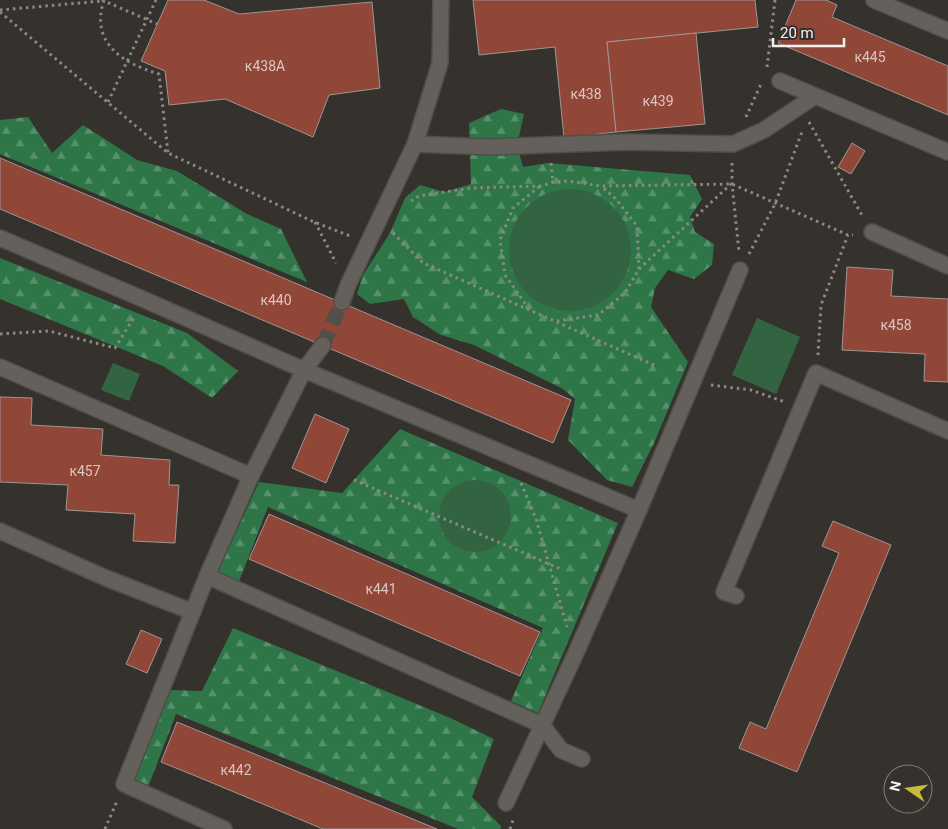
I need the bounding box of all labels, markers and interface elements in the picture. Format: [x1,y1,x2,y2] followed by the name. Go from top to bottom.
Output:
[773,15,844,47] scale bar
[780,24,814,42] text: 20 m
[854,49,886,65] house number: к445
[245,58,285,74] house number: к438А
[570,86,602,102] house number: к438
[642,93,674,109] house number: к439
[260,292,292,308] house number: к440
[880,317,912,333] house number: к458
[69,463,101,479] house number: к457
[365,581,397,597] house number: к441
[220,762,252,778] house number: к442
[883,764,933,814] north arrow
[886,779,904,793] text: N

